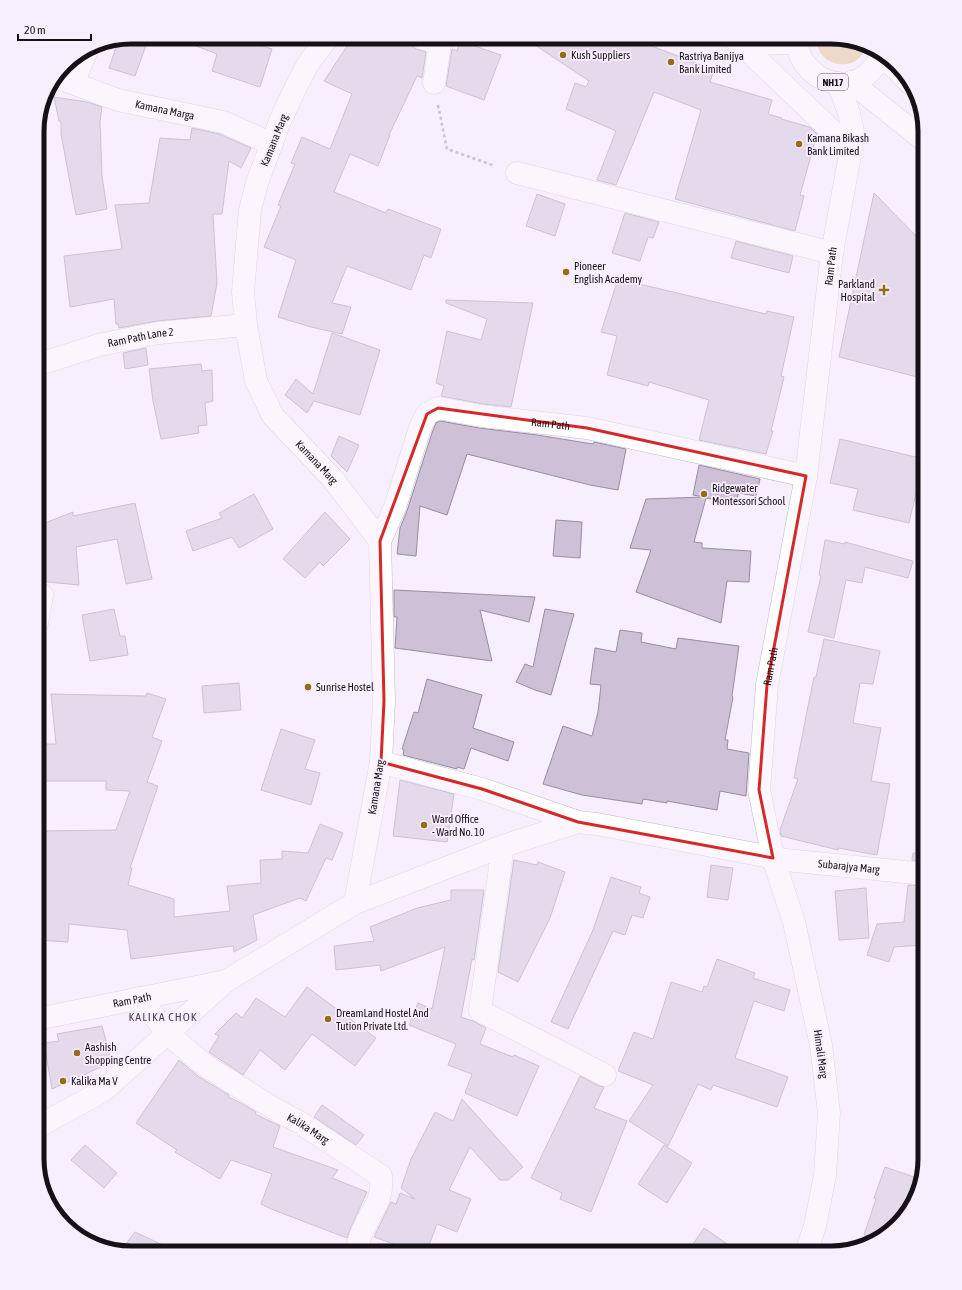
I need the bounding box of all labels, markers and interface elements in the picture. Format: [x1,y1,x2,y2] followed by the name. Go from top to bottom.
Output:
[18,16,91,42] scale bar
[24,23,46,37] text: 20 m
[571,49,630,61] place label: Kush Suppliers
[558,50,568,60] marker: Kush Suppliers
[679,50,744,75] place label: Rastriya Banijya Bank Limited
[666,57,676,67] marker: Rastriya Banijya Bank Limited
[818,74,848,90] road number: NH17
[134,98,196,122] street label: Kamana Marga
[258,112,290,168] street label: Kamana Marg
[807,132,869,157] place label: Kamana Bikash Bank Limited
[794,139,804,149] marker: Kamana Bikash Bank Limited
[822,246,839,286] street label: Ram Path
[574,260,643,285] place label: Pioneer English Academy
[561,267,571,277] marker: Pioneer English Academy
[838,278,875,303] place label: Parkland Hospital
[878,284,890,296] marker: Parkland Hospital
[107,326,174,349] street label: Ram Path Lane 2
[531,416,571,432] street label: Ram Path
[293,438,340,486] street label: Kamana Marg
[712,482,786,507] place label: Ridgewater Montessori School
[699,489,709,499] marker: Ridgewater Montessori School
[761,646,780,687] street label: Ram Path
[316,681,374,693] place label: Sunrise Hostel
[303,682,313,692] marker: Sunrise Hostel
[366,758,386,815] street label: Kamana Marg
[432,813,484,838] place label: Ward Office - Ward No. 10
[419,820,429,830] marker: Ward Office - Ward No. 10
[817,857,881,875] street label: Subarajya Marg
[112,990,152,1010] street label: Ram Path
[336,1007,429,1032] place label: DreamLand Hostel And Tution Private Ltd.
[128,1010,198,1024] district label: KALIKA CHOK
[323,1014,333,1024] marker: DreamLand Hostel And Tution Private Ltd.
[812,1029,830,1079] street label: Himali Marg
[85,1041,151,1066] place label: Aashish Shopping Centre
[72,1048,82,1058] marker: Aashish Shopping Centre
[71,1075,118,1087] place label: Kalika Ma V
[58,1076,68,1086] marker: Kalika Ma V
[285,1111,332,1146] street label: Kalika Marg

